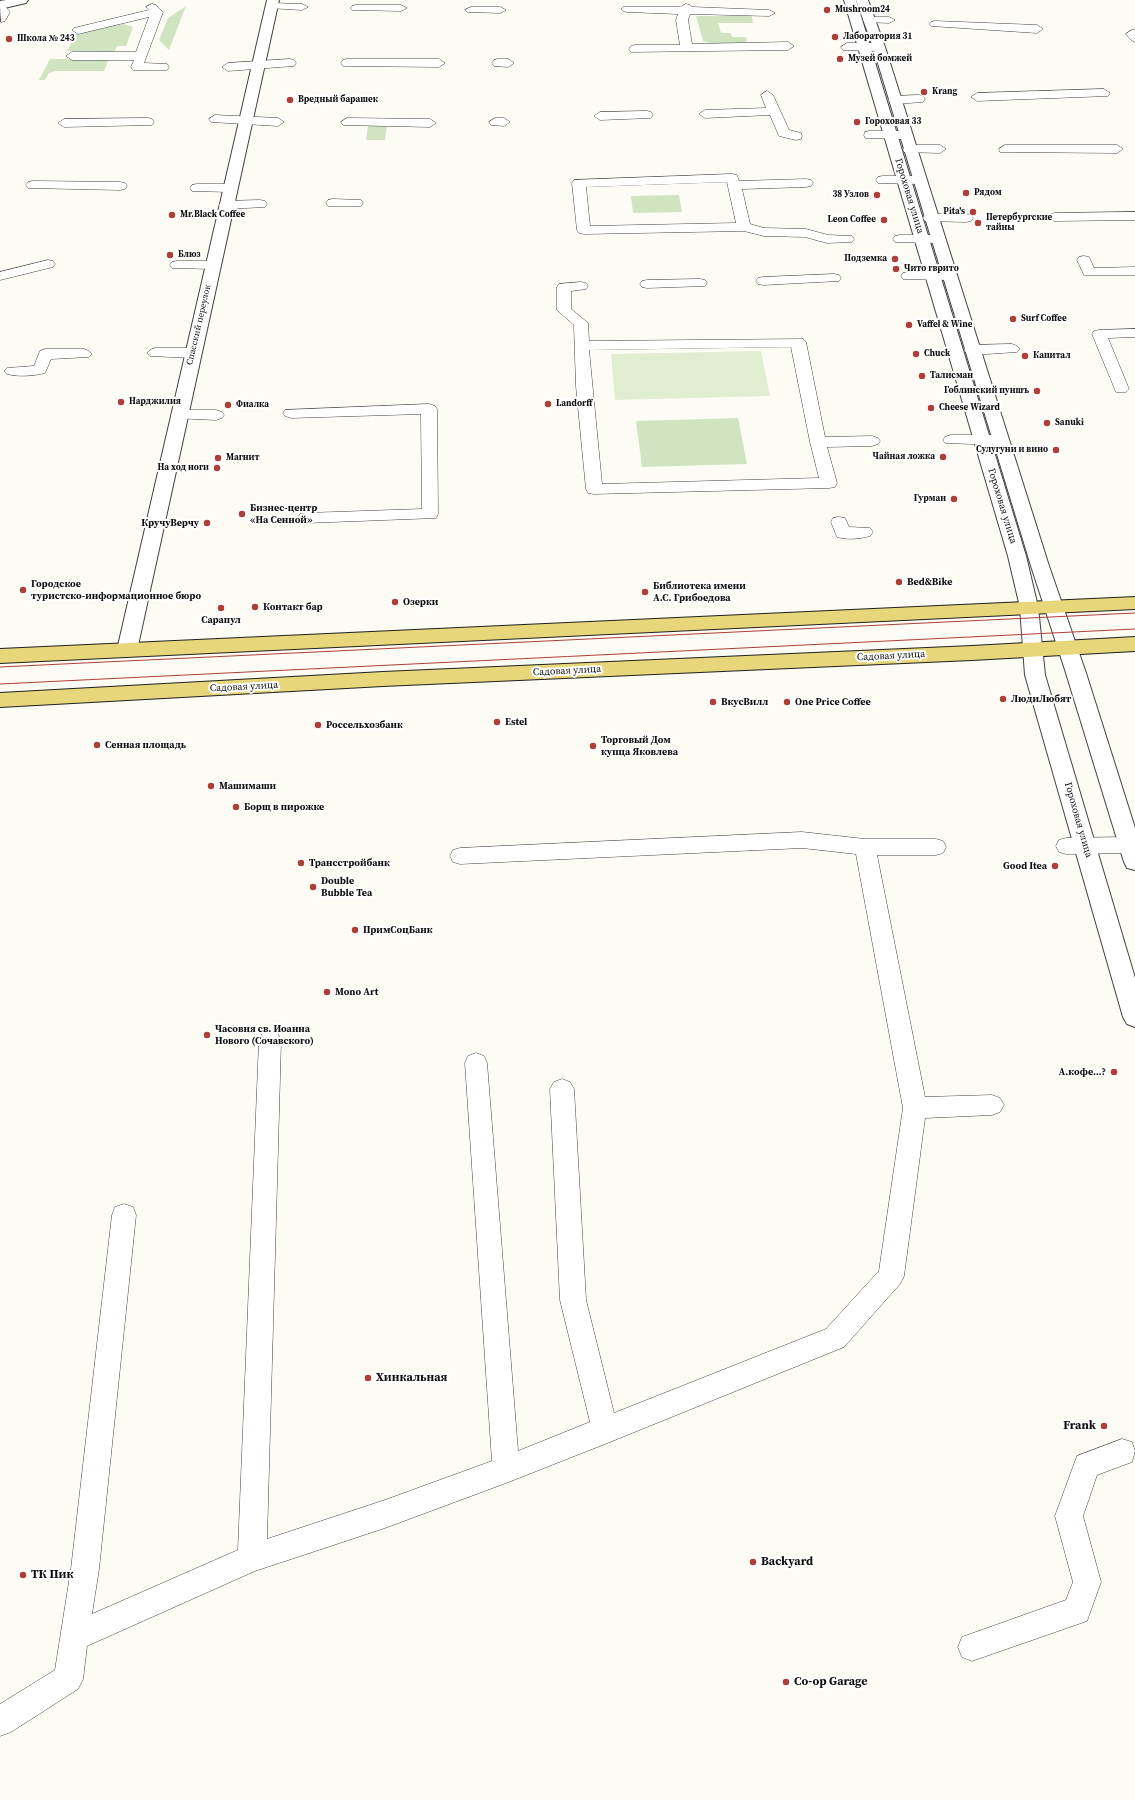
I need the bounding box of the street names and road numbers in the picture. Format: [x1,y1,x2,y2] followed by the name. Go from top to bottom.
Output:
[892,157,926,235] street label: Гороховая улица
[184,284,214,366] street label: Спасский переулок
[985,467,1019,545] street label: Гороховая улица
[856,648,926,664] street label: Садовая улица
[532,663,602,679] street label: Садовая улица
[209,679,279,695] street label: Садовая улица
[1061,781,1095,859] street label: Гороховая улица

